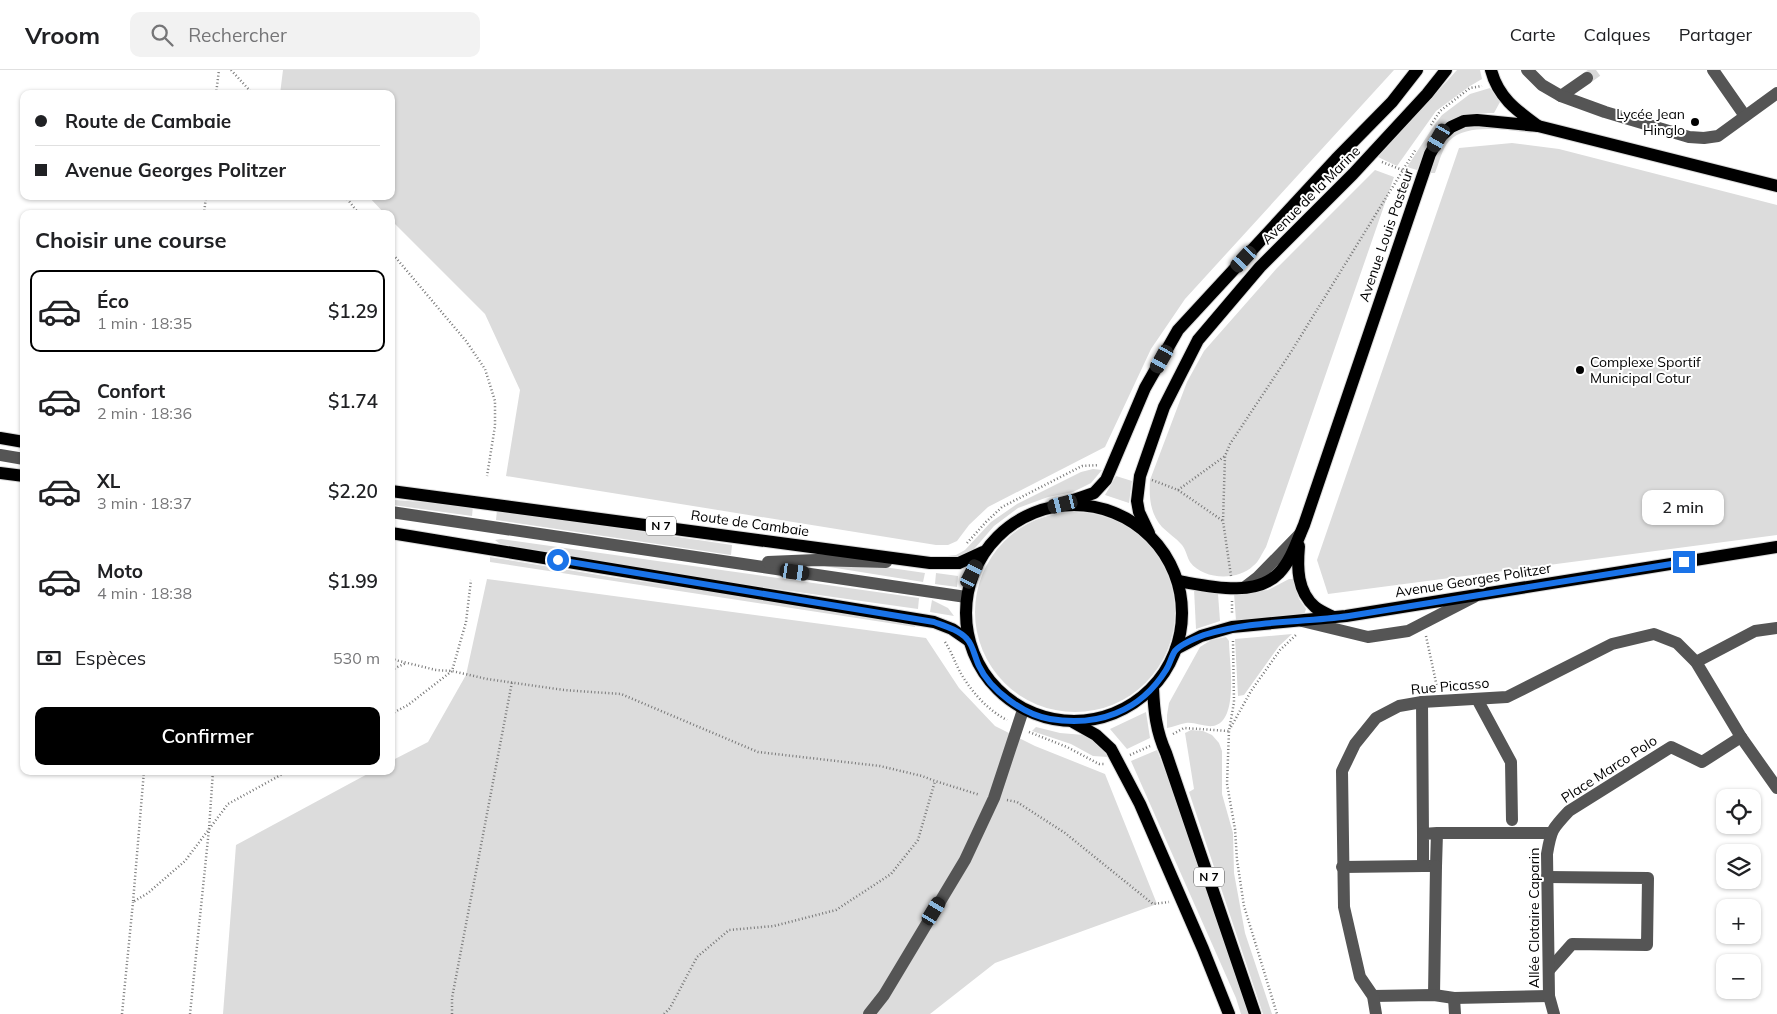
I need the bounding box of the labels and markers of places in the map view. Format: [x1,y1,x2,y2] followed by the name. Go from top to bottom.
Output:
[1616,105,1685,139] place label: Lycée Jean Hinglo
[1689,116,1701,128] marker: Lycée Jean Hinglo
[1590,353,1701,387] place label: Complexe Sportif Municipal Cotur
[1574,364,1586,376] marker: Complexe Sportif Municipal Cotur

